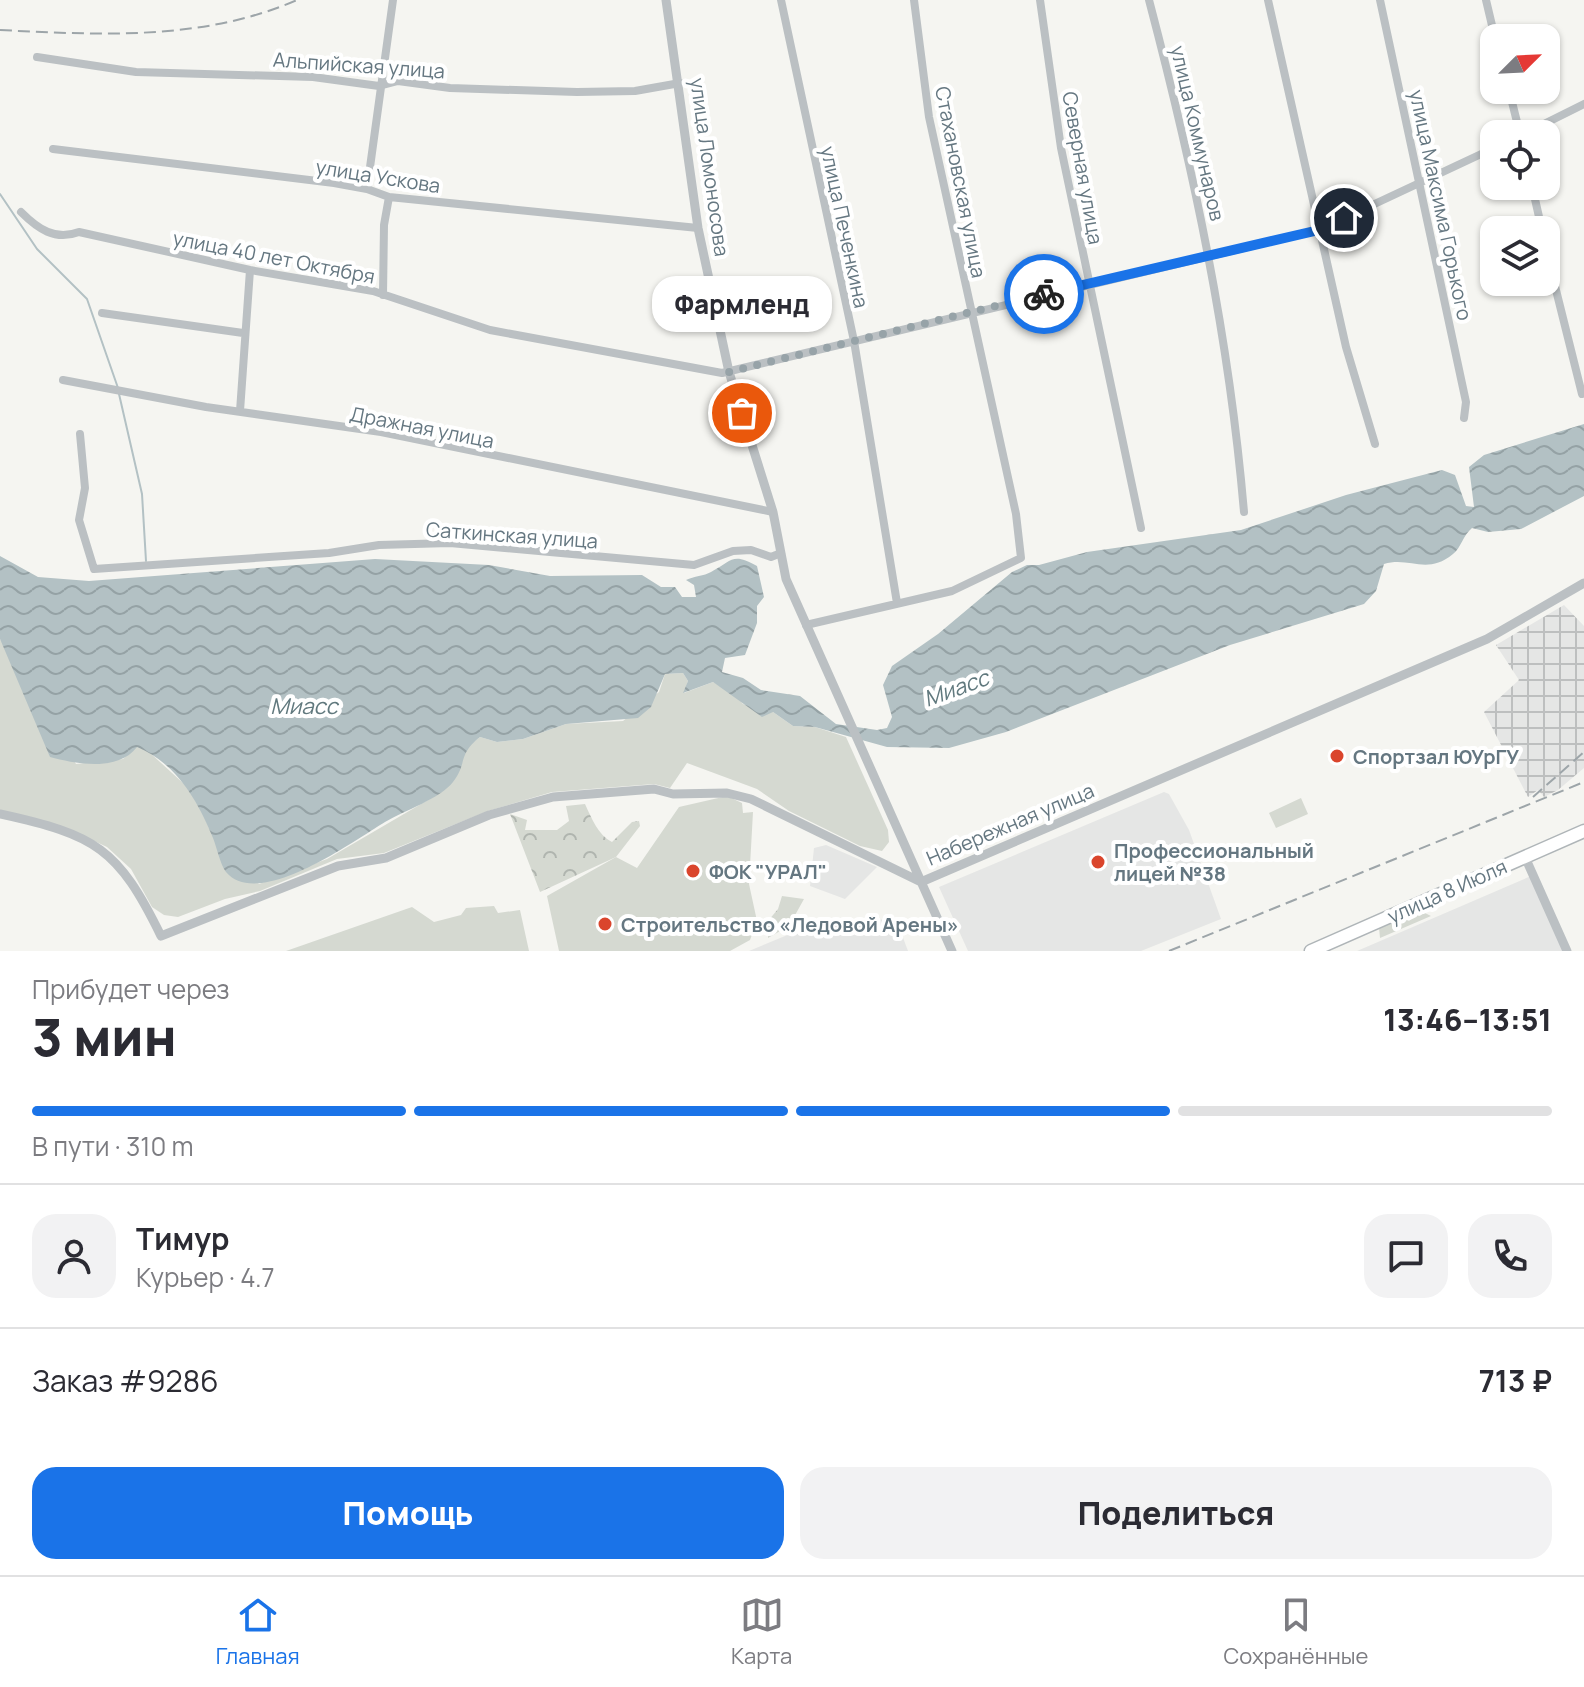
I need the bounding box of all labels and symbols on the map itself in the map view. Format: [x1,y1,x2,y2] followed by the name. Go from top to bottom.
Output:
[1480,24,1560,104] north arrow
[1165,43,1231,223] street label: улица Коммунаров
[272,46,446,84] street label: Альпийская улица
[684,76,736,258] street label: улица Ломоносова
[929,84,993,280] street label: Стахановская улица
[1403,87,1479,323] street label: улица Максима Горького
[1056,89,1110,247] street label: Северная улица
[815,144,875,310] street label: улица Печенкина
[314,153,442,199] street label: улица Ускова
[1310,184,1378,252] pin
[171,224,377,290] street label: улица 40 лет Октября
[1004,254,1084,334] courier
[652,277,832,333] callout: Фармленд
[708,379,776,447] pin
[348,400,496,454] street label: Дражная улица
[425,516,599,554] street label: Саткинская улица
[919,662,994,714] water label: Миасс
[270,691,339,721] water label: Миасс
[1353,743,1519,770] place label: Спортзал ЮУрГУ
[1328,747,1346,765] marker: Спортзал ЮУрГУ
[922,776,1098,872] street label: Набережная улица
[1114,837,1314,887] place label: Профессиональный лицей №38
[1089,853,1107,871] marker: Профессиональный лицей №38
[1383,853,1511,929] street label: улица 8 Июля
[709,858,827,885] place label: ФОК "УРАЛ"
[684,862,702,880] marker: ФОК "УРАЛ"
[621,911,959,938] place label: Строительство «Ледовой Арены»
[596,915,614,933] marker: Строительство «Ледовой Арены»

